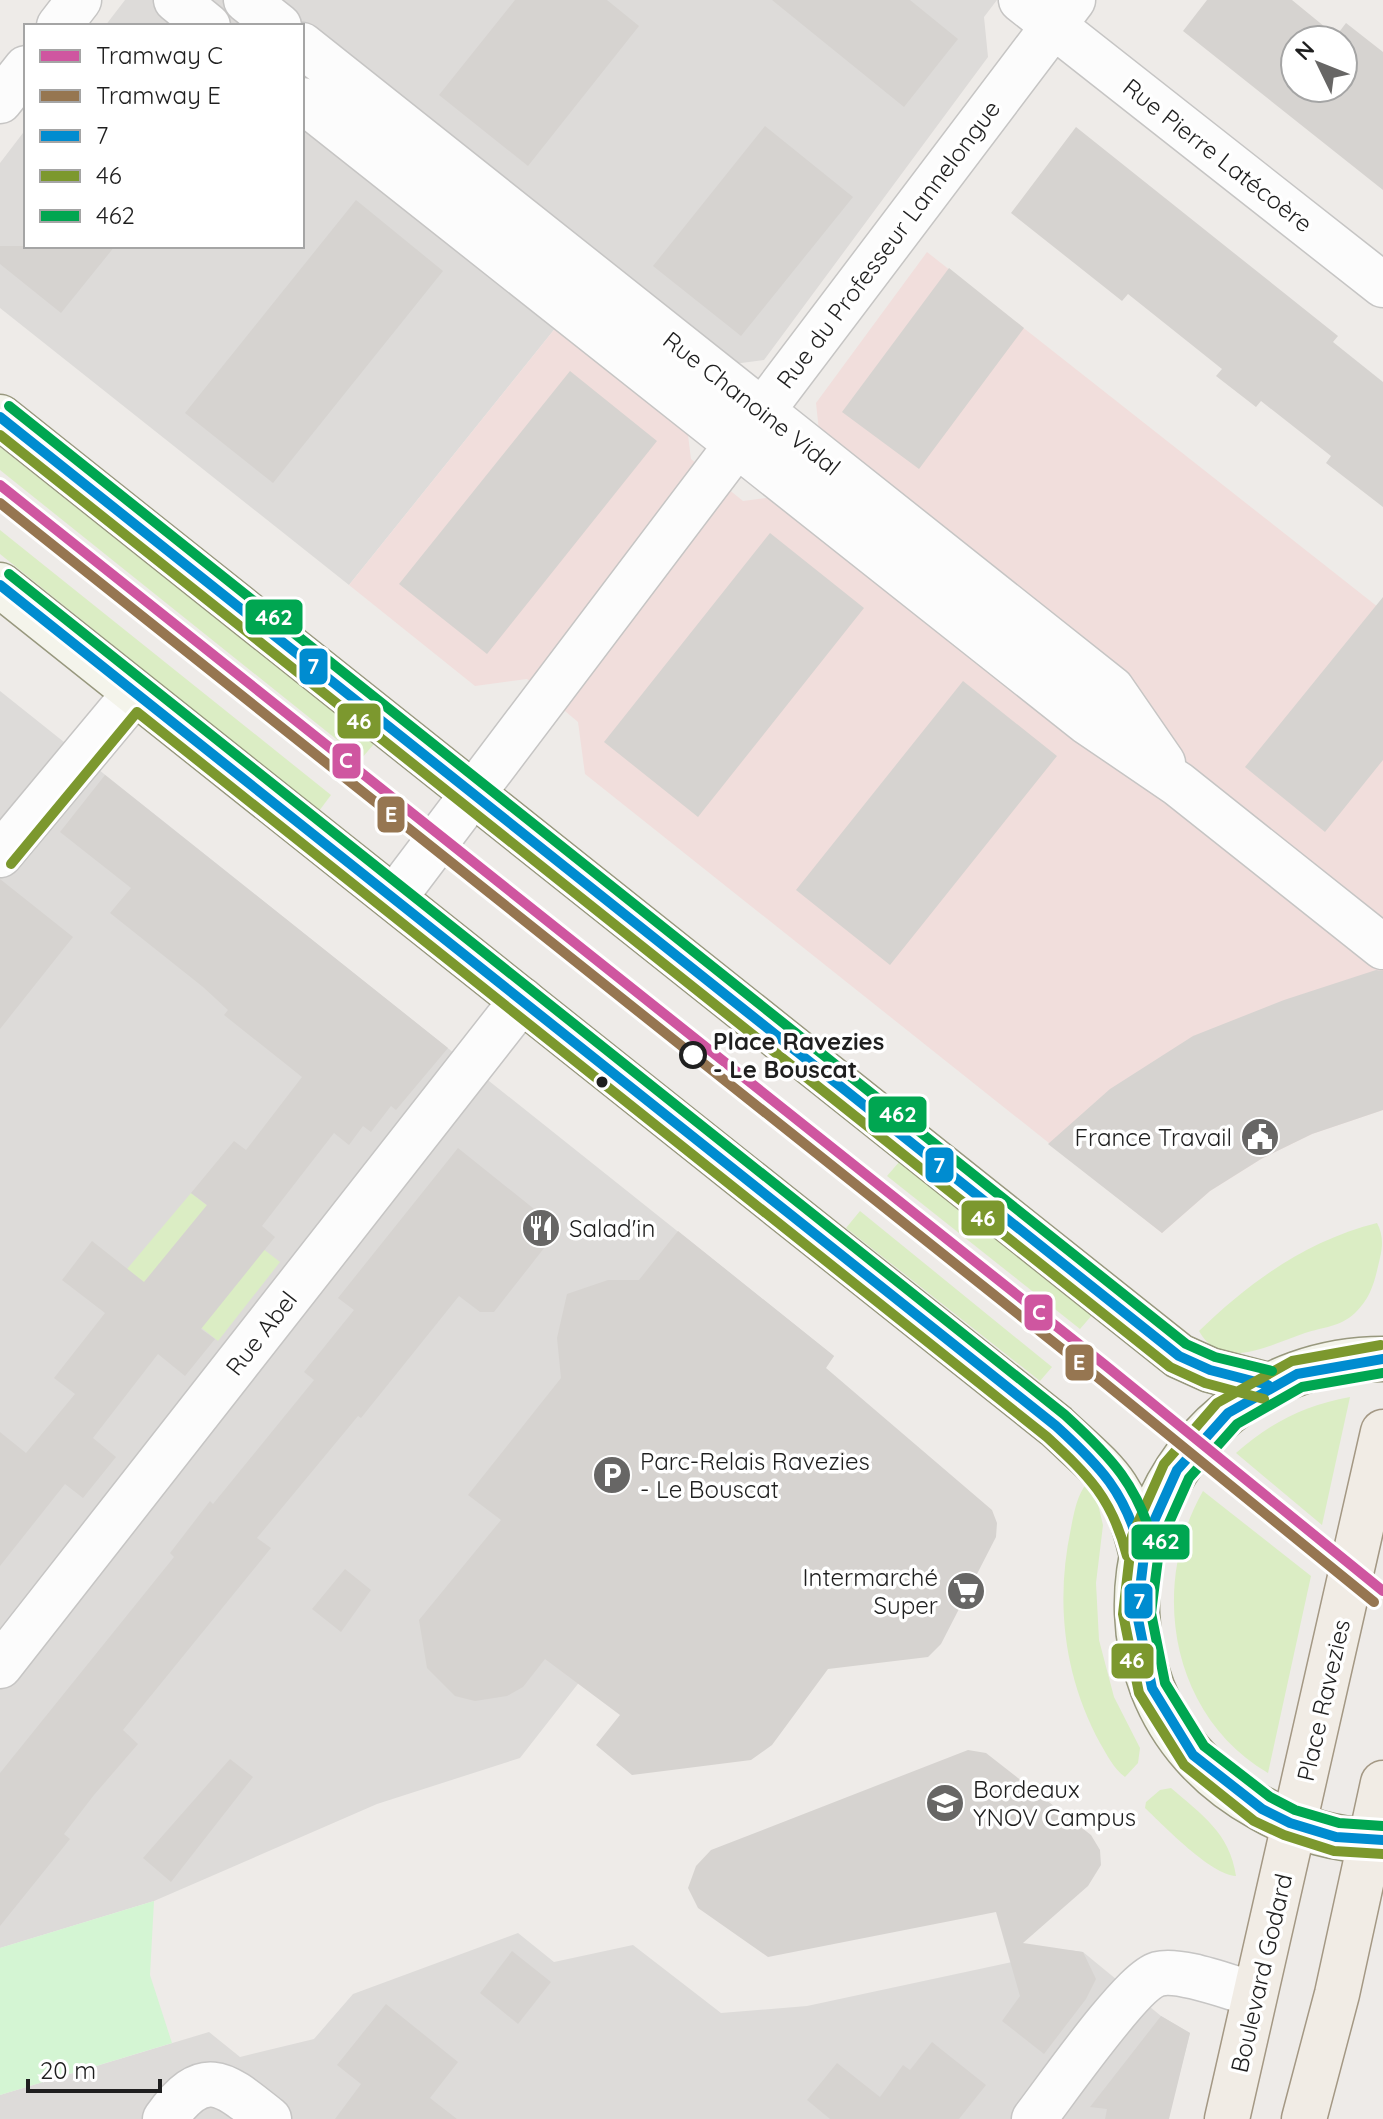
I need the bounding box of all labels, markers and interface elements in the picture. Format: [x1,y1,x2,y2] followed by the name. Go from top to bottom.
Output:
[24,24,304,248] legend
[1279,24,1359,104] north arrow
[1289,35,1320,66] text: N
[96,40,223,70] text: Tramway C
[1117,72,1319,238] street label: Rue Pierre Latécoère
[96,80,221,110] text: Tramway E
[770,94,1006,394] street label: Rue du Professeur Lannelongue
[96,120,108,150] text: 7
[96,160,122,190] text: 46
[96,200,135,230] text: 462
[657,324,847,482] street label: Rue Chanoine Vidal
[244,598,304,636] line badge: 462
[255,603,293,631] text: 462
[298,647,329,686] line badge: 7
[307,652,319,680] text: 7
[336,702,382,740] line badge: 46
[346,707,372,735] text: 46
[331,742,362,780] line badge: C
[339,746,353,774] text: C
[376,795,406,834] line badge: E
[385,800,397,828] text: E
[713,1026,884,1084] place label: Place Ravezies - Le Bouscat
[680,1042,706,1068] marker: Place Ravezies - Le Bouscat
[594,1074,610,1090] unlabelled marker
[867,1095,928,1134] line badge: 462
[879,1100,917,1128] text: 462
[1239,1116,1281,1158] public building icon: France Travail
[1075,1122,1232,1152] place label: France Travail
[924,1146,955,1184] line badge: 7
[933,1151,945,1179] text: 7
[960,1199,1006,1237] line badge: 46
[970,1204,996,1232] text: 46
[520,1207,562,1249] restaurant icon: Salad'in
[569,1213,655,1243] place label: Salad'in
[219,1285,303,1381] street label: Rue Abel
[1023,1293,1054,1332] line badge: C
[1032,1298,1046,1326] text: C
[1064,1343,1095,1382] line badge: E
[1073,1348,1085,1376] text: E
[640,1446,870,1504] place label: Parc-Relais Ravezies - Le Bouscat
[591,1454,633,1496] parking icon: Parc-Relais Ravezies - Le Bouscat
[1130,1523,1191,1561] line badge: 462
[1142,1527,1180,1555] text: 462
[803,1562,938,1620] place label: Intermarché Super
[945,1570,987,1612] supermarket icon: Intermarché Super
[1123,1582,1154,1620] line badge: 7
[1133,1587,1145,1615] text: 7
[1290,1616,1356,1784] street label: Place Ravezies
[1110,1642,1155,1680] line badge: 46
[1119,1646,1145,1674] text: 46
[973,1774,1136,1832] place label: Bordeaux YNOV Campus
[924,1782,966,1824] school or university icon: Bordeaux YNOV Campus
[1224,1871,1298,2075] street label: Boulevard Godard
[28,2043,160,2093] scale bar
[40,2055,96,2085] text: 20 m

